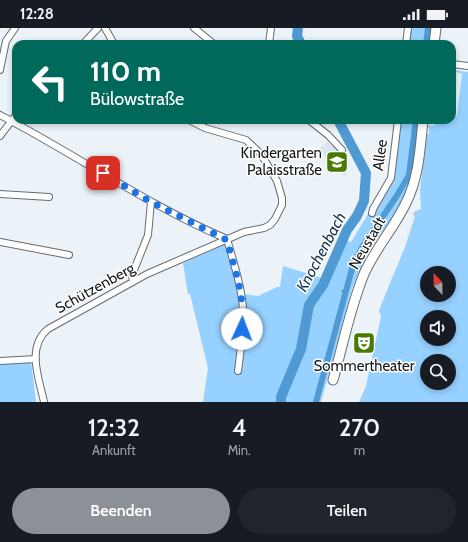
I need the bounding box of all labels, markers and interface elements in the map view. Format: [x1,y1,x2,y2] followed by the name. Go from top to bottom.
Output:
[20,5,54,23] text: 12:28
[90,54,161,88] text: 110 m
[24,56,76,108] icon: left
[90,88,184,110] text: Bülowstraße
[369,138,391,172] street label: Allee
[240,144,322,179] place label: Kindergarten Palaisstraße
[324,149,350,175] school or university icon: Kindergarten Palaisstraße
[86,156,120,190] pin
[92,162,114,184] icon: arrive
[292,209,350,295] water label: Knochenbach
[345,213,389,273] street label: Neustadt
[52,259,138,317] street label: Schützenberg
[420,266,456,302] north arrow
[420,266,456,390] map controls
[221,308,263,350] position arrow
[420,310,456,346] button: sound
[351,330,377,356] theatre icon: Sommertheater
[420,354,456,390] button: search
[313,357,415,375] place label: Sommertheater
[88,413,140,442] text: 12:32
[232,413,246,442] text: 4
[339,413,380,442] text: 270
[92,442,136,458] text: Ankunft
[228,442,251,458] text: Min.
[354,442,365,458] text: m
[12,488,230,534] button: Beenden
[238,488,456,534] button: Teilen

